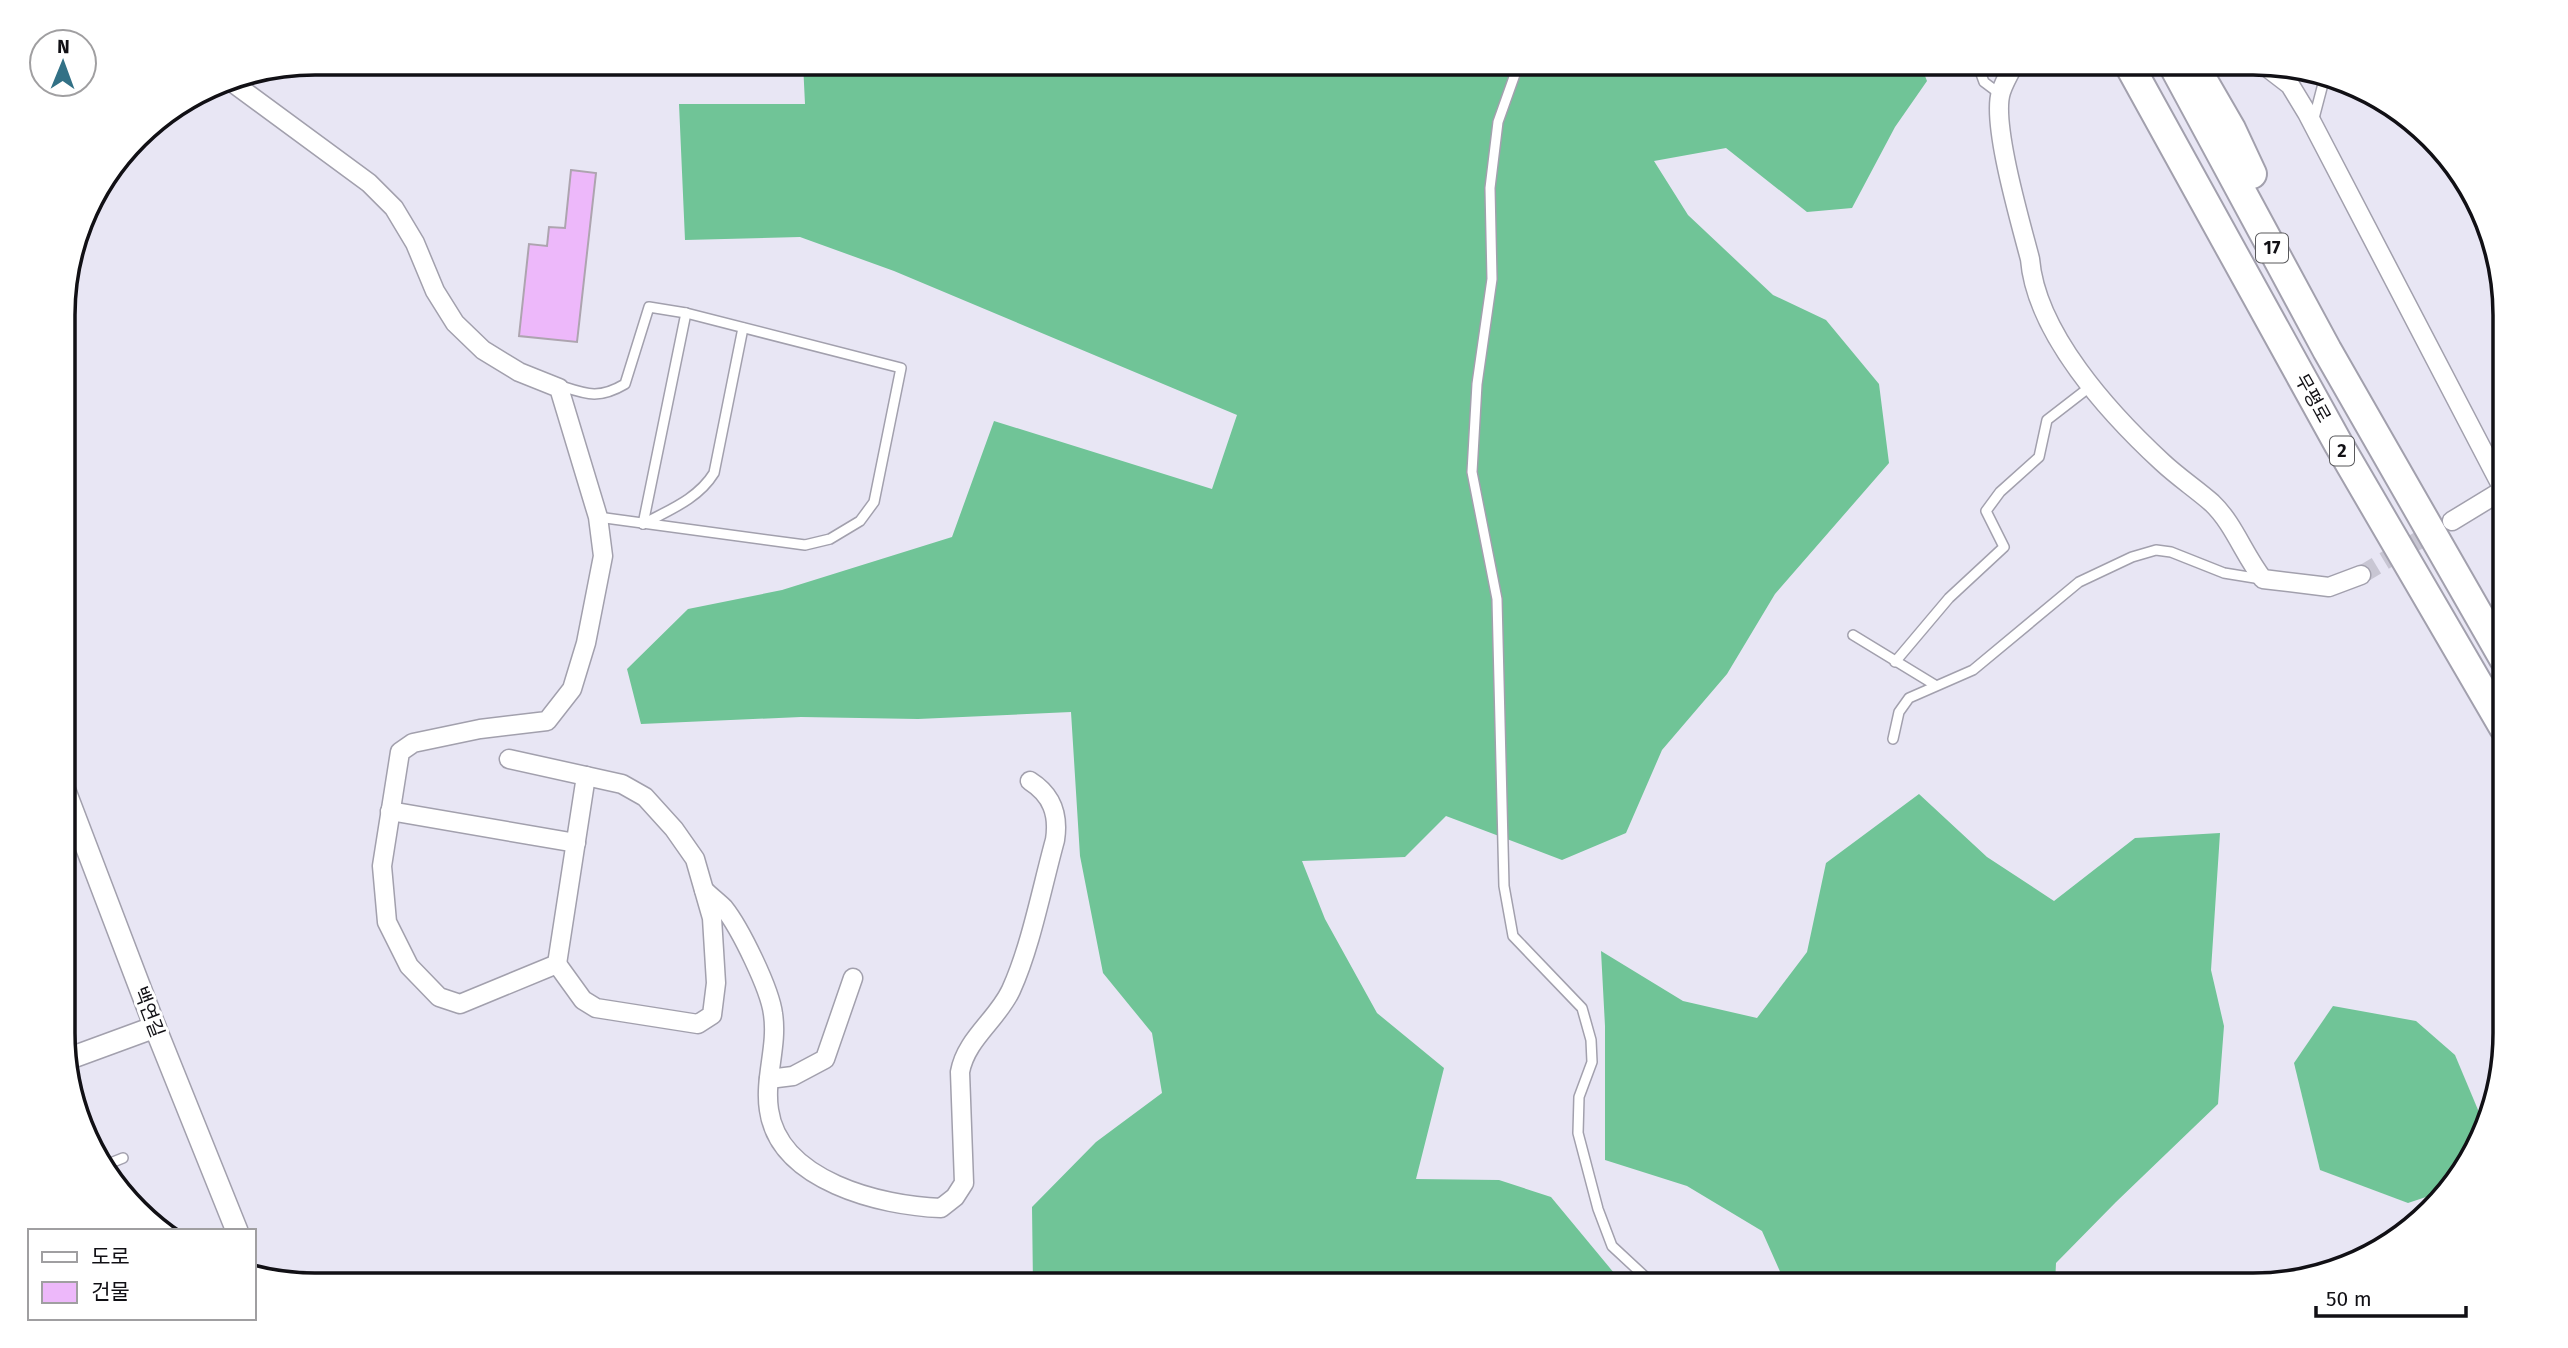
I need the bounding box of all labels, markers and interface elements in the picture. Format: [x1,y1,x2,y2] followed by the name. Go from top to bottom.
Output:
[28,28,98,98] north arrow
[57,35,70,58] text: N
[2256,234,2288,262] road number: 17
[2290,369,2336,427] street label: 무평로
[2330,436,2354,466] road number: 2
[129,983,169,1041] street label: 백연길
[28,1229,256,1320] legend
[91,1244,130,1270] text: 도로
[2316,1274,2466,1318] scale bar
[91,1279,130,1305] text: 건물
[2326,1286,2372,1312] text: 50 m

